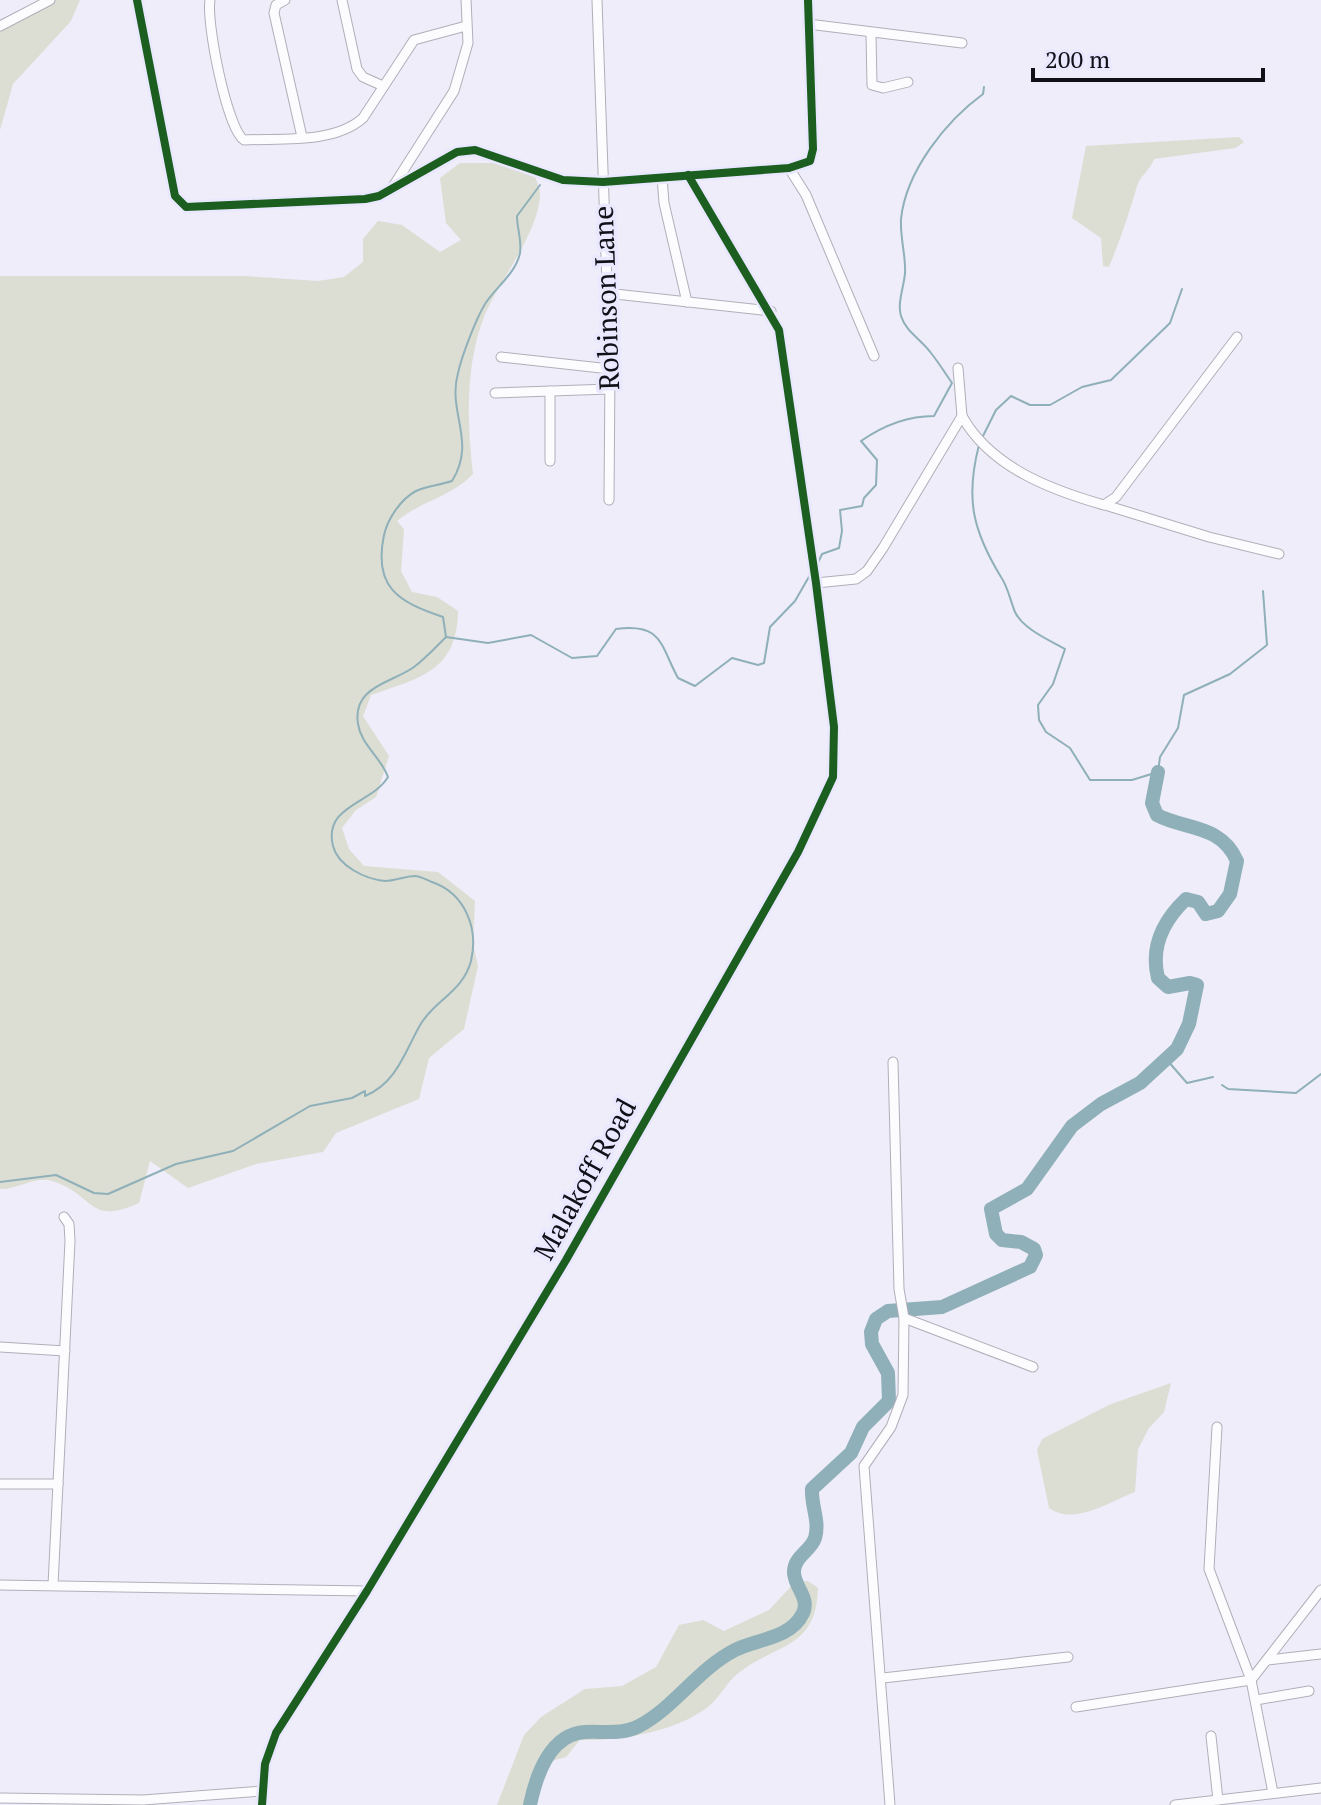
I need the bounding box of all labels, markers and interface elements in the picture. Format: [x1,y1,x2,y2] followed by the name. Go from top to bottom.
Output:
[1033,32,1263,82] scale bar
[1045,43,1110,75] text: 200 m
[584,205,627,391] street label: Robinson Lane
[525,1092,644,1266] street label: Malakoff Road

